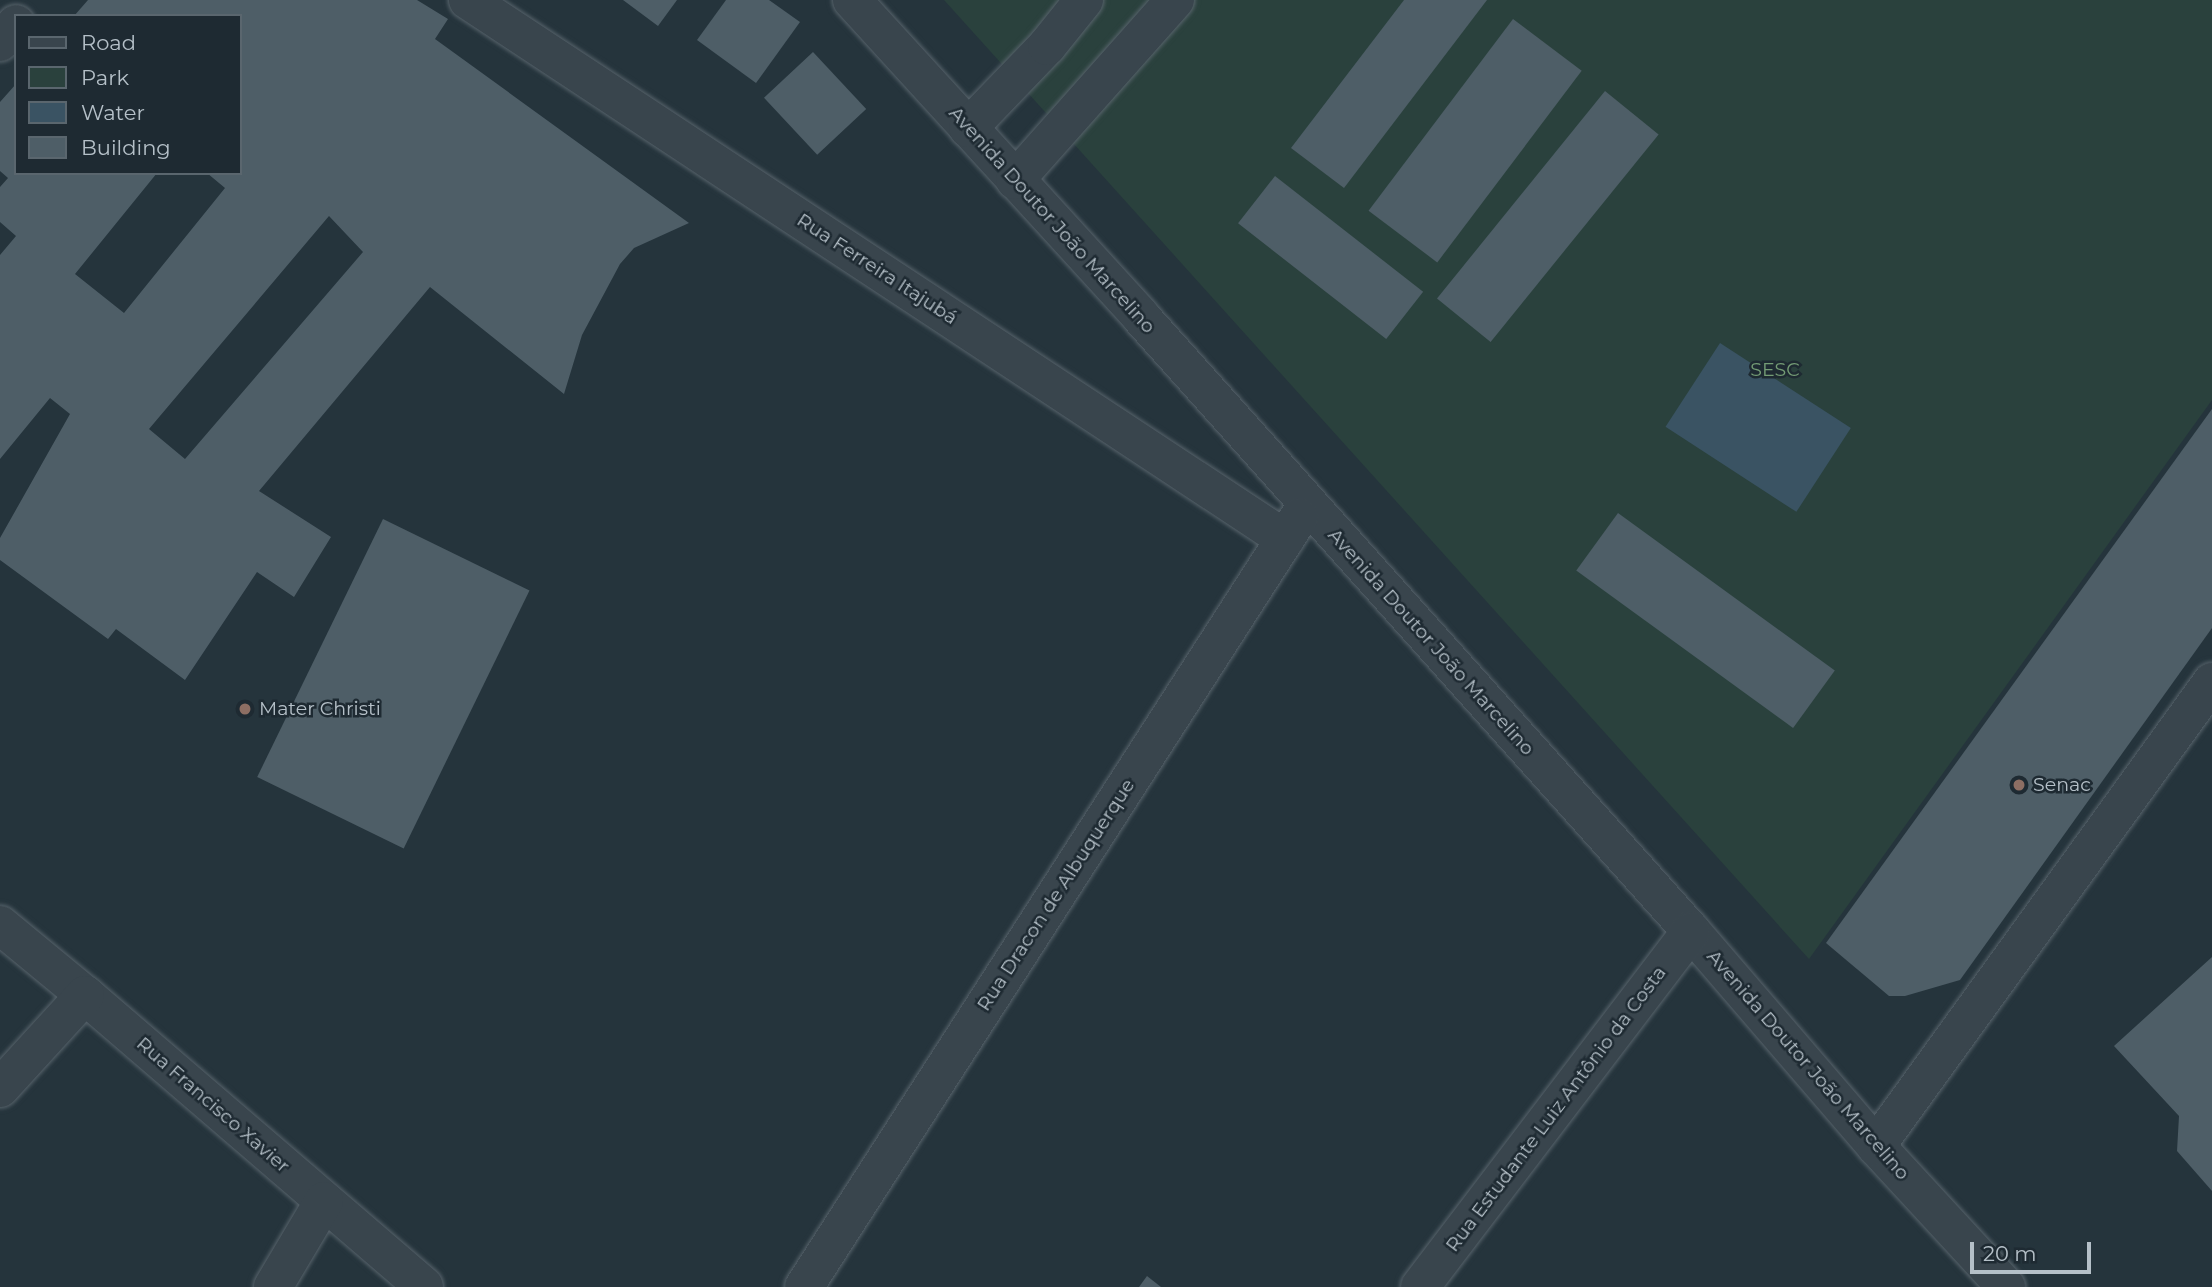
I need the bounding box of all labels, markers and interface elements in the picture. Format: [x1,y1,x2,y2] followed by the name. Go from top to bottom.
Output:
[14,14,242,175] legend
[81,30,136,55] text: Road
[81,65,129,90] text: Park
[81,100,145,125] text: Water
[944,102,1160,338] street label: Avenida Doutor João Marcelino
[81,135,171,160] text: Building
[793,209,961,329] street label: Rua Ferreira Itajubá
[1750,359,1800,381] park label: SESC
[1323,524,1539,760] street label: Avenida Doutor João Marcelino
[259,698,381,720] place label: Mater Christi
[237,701,253,717] marker: Mater Christi
[2033,774,2091,796] place label: Senac
[972,775,1140,1015] street label: Rua Dracon de Albuquerque
[2011,777,2027,793] marker: Senac
[1702,945,1914,1185] street label: Avenida Doutor João Marcelino
[1441,962,1671,1256] street label: Rua Estudante Luiz Antônio da Costa
[132,1032,294,1178] street label: Rua Francisco Xavier
[1974,1228,2095,1272] scale bar
[1983,1241,2037,1266] text: 20 m

